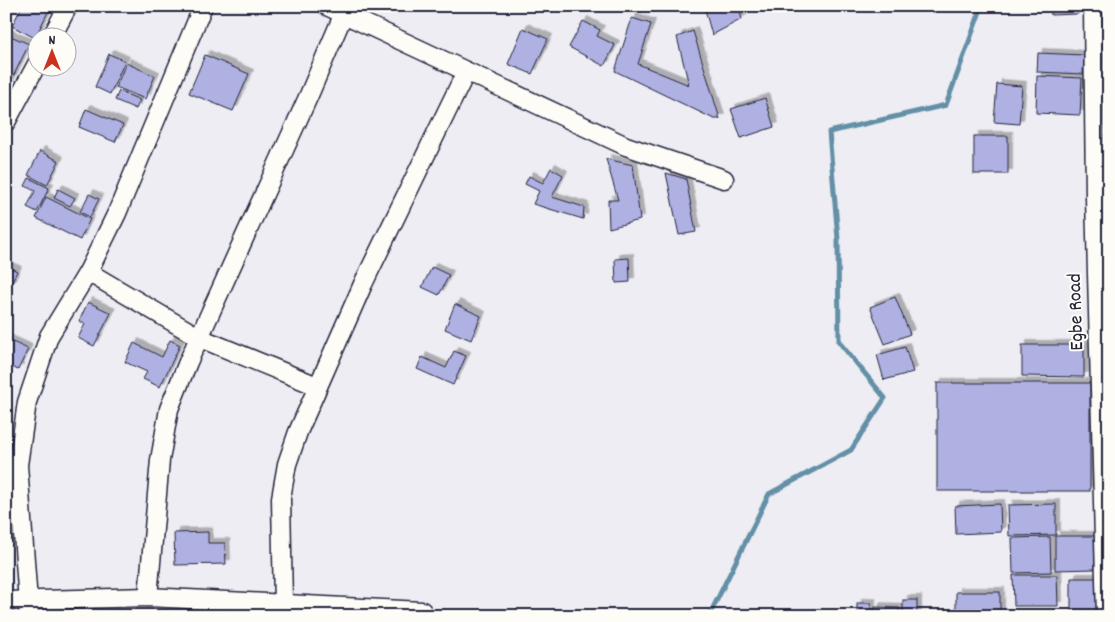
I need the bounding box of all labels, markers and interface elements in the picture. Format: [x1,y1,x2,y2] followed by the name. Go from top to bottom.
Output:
[28,28,78,78] north arrow
[49,31,56,51] text: N
[1062,273,1092,351] street label: Egbe Road

